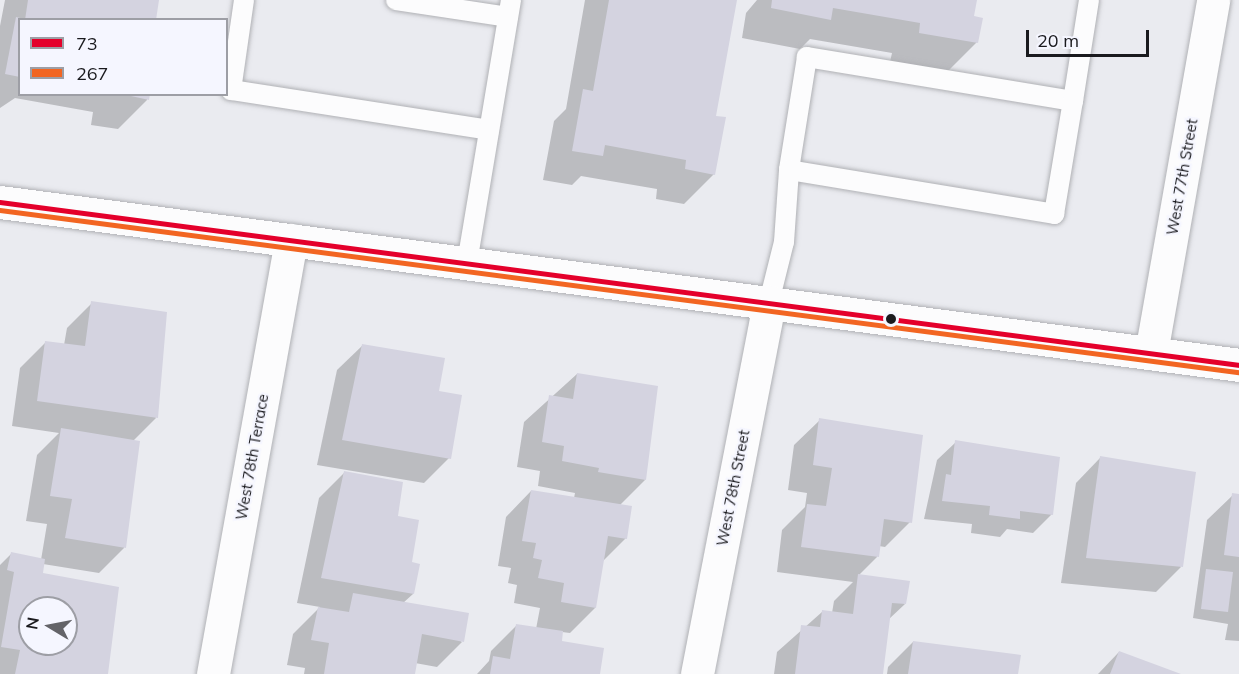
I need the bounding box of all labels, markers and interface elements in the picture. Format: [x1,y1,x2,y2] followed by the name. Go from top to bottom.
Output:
[18,18,228,96] legend
[1029,18,1152,56] scale bar
[1037,29,1079,52] text: 20 m
[76,32,98,55] text: 73
[76,62,108,85] text: 267
[1163,117,1201,237] street label: West 77th Street
[885,313,897,325] unlabelled marker
[232,393,272,521] street label: West 78th Terrace
[713,428,753,548] street label: West 78th Street
[18,596,78,656] north arrow
[21,616,43,631] text: N

